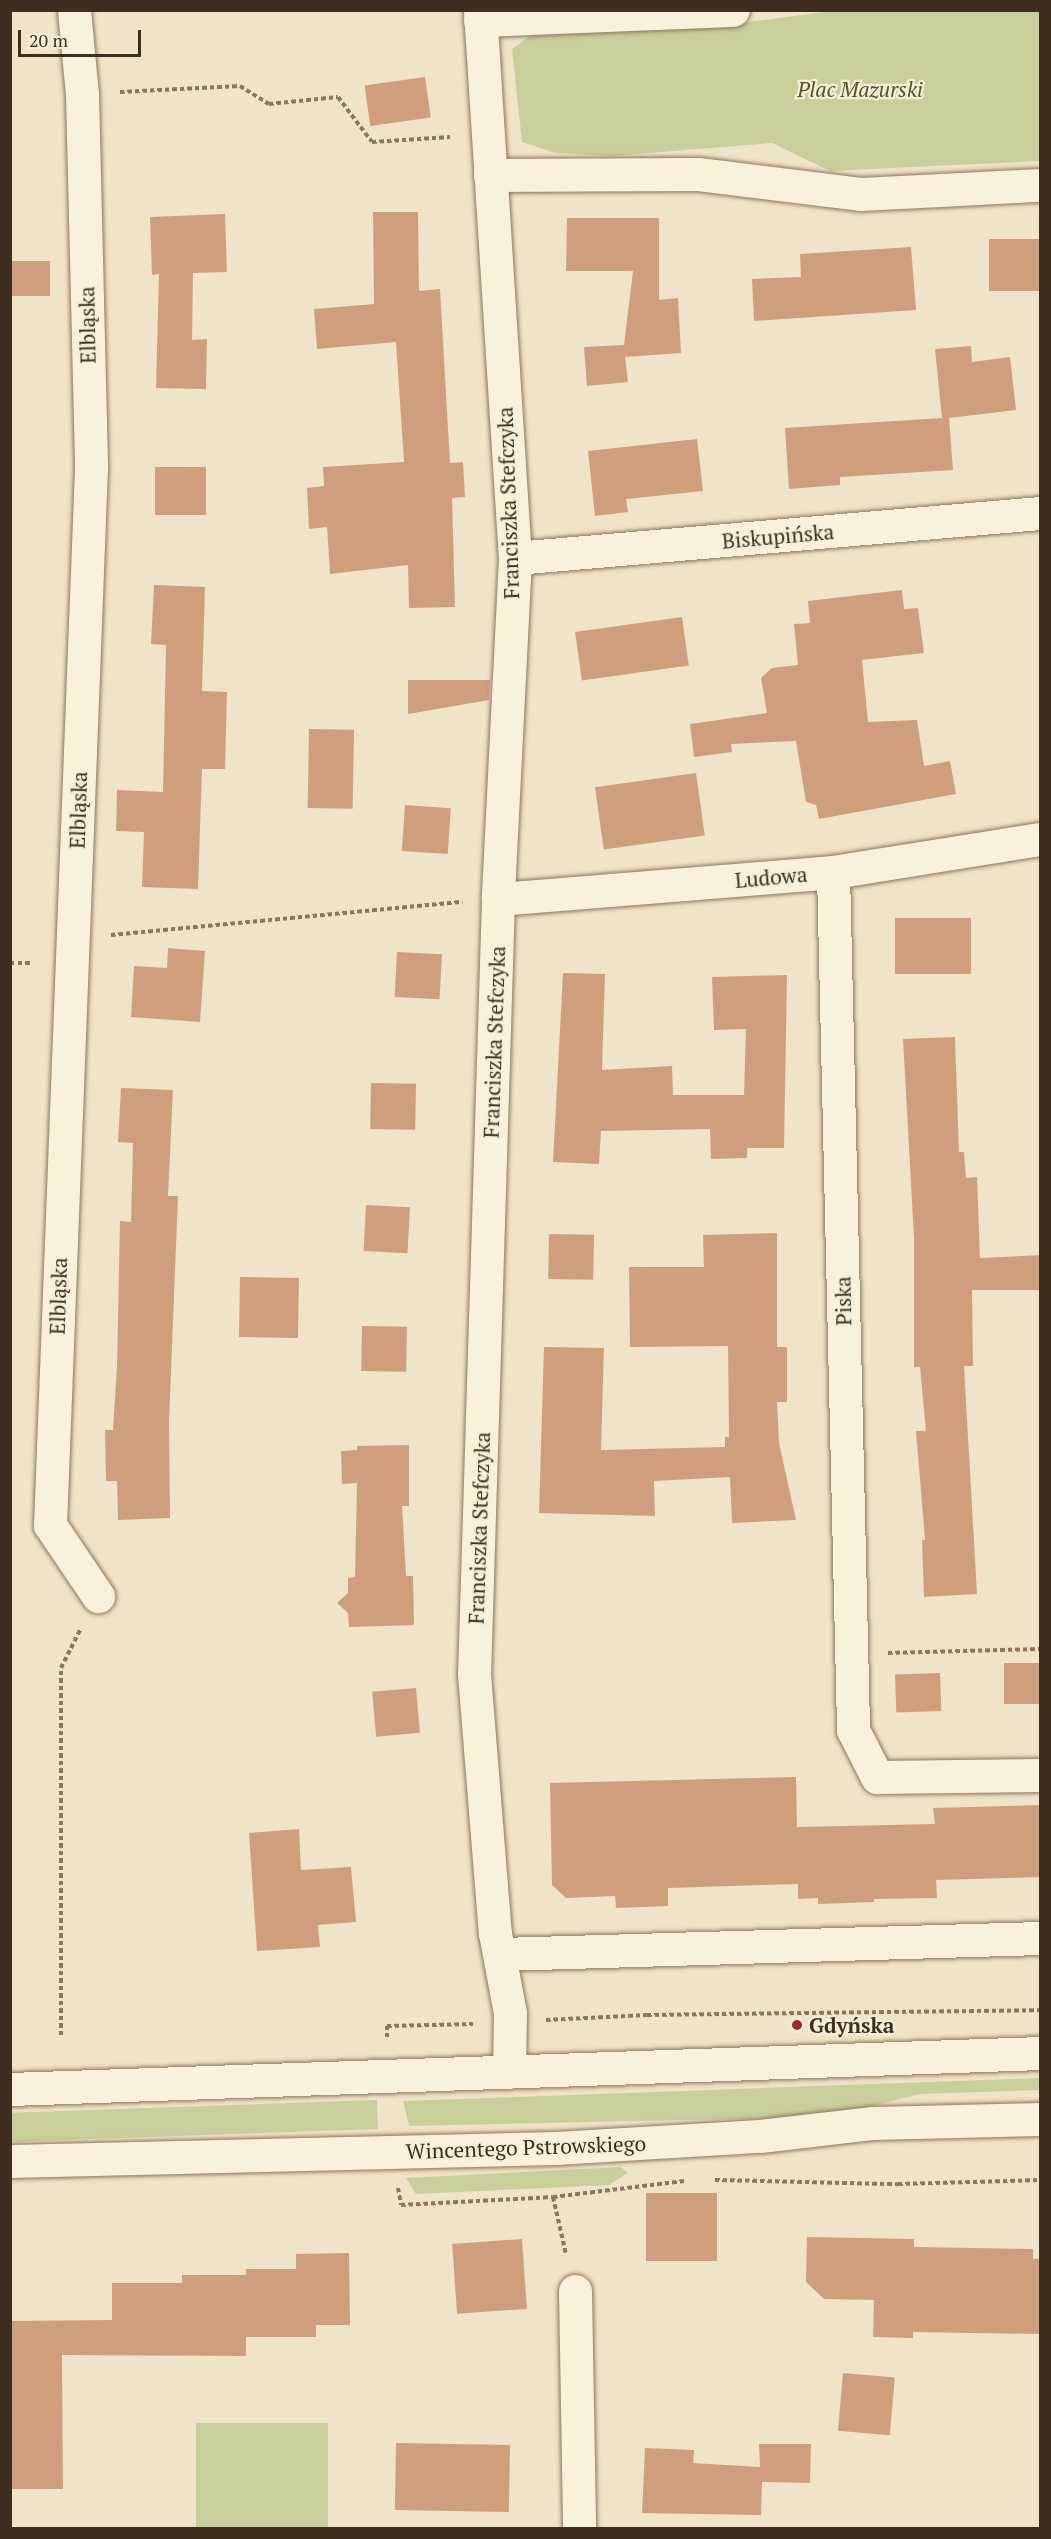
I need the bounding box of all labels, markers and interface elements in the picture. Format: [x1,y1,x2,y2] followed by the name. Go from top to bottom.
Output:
[21,18,144,56] scale bar
[29,28,68,52] text: 20 m
[797,76,923,102] park label: Plac Mazurski
[74,286,100,364] street label: Elbląska
[492,406,524,600] street label: Franciszka Stefczyka
[721,519,835,553] street label: Biskupińska
[64,771,92,849] street label: Elbląska
[734,861,808,893] street label: Ludowa
[478,945,510,1139] street label: Franciszka Stefczyka
[44,1257,72,1335] street label: Elbląska
[830,1276,856,1326] street label: Piska
[463,1431,495,1625] street label: Franciszka Stefczyka
[809,2012,895,2038] place label: Gdyńska
[790,2018,804,2032] marker: Gdyńska
[405,2130,647,2164] street label: Wincentego Pstrowskiego

